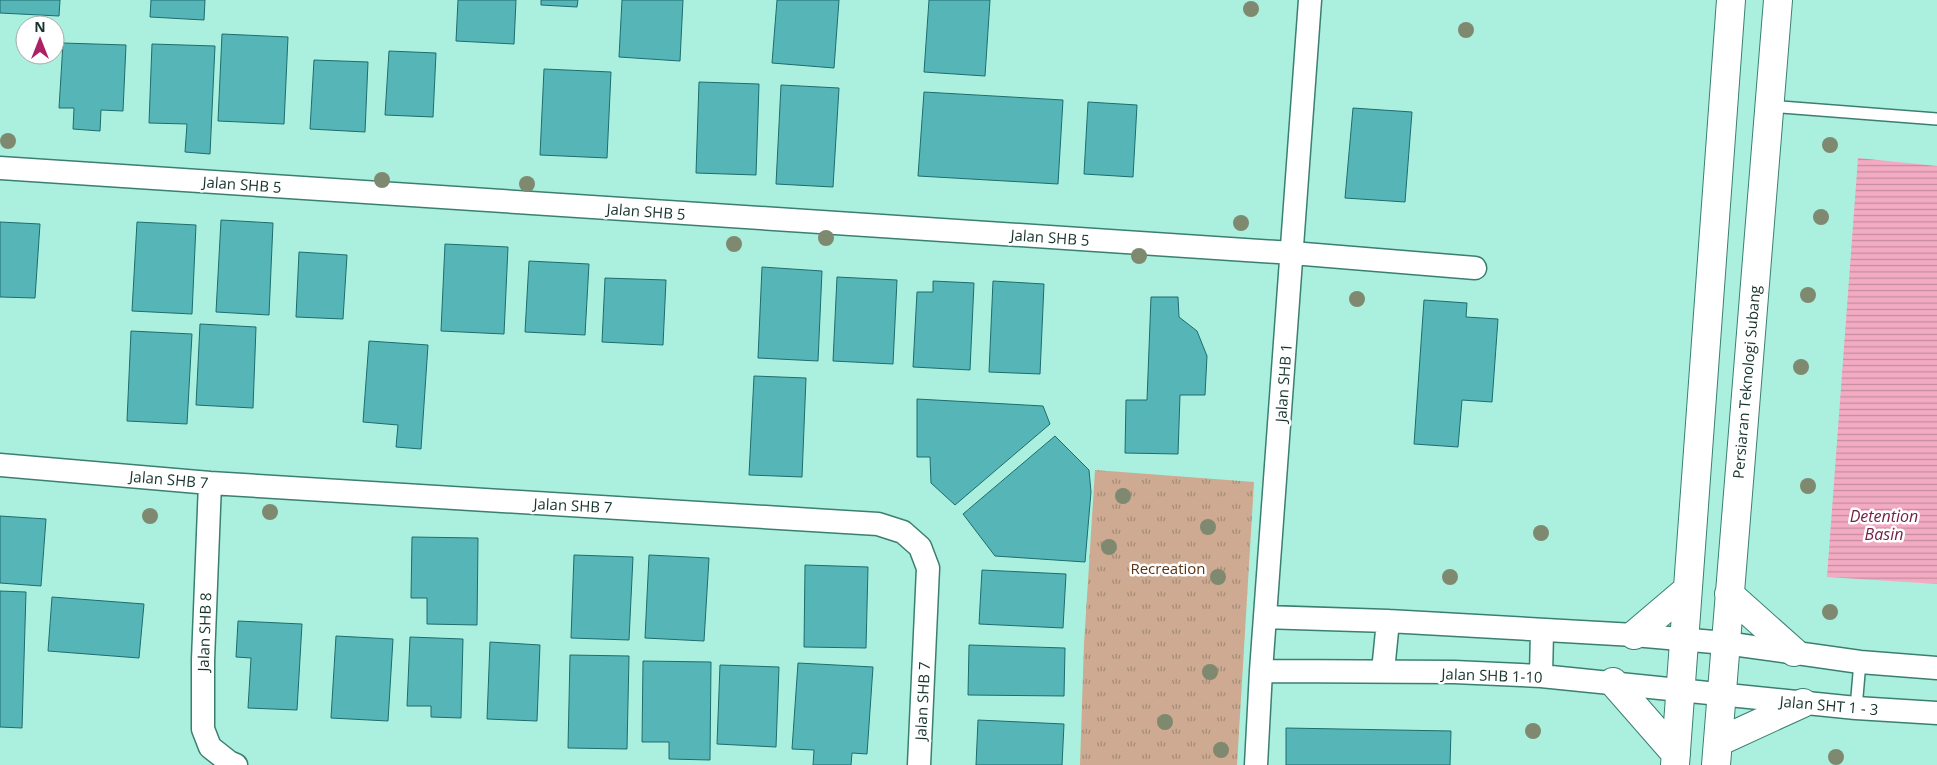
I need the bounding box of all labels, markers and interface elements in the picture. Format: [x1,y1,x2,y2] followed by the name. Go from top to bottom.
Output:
[15,15,65,65] north arrow
[34,17,46,36] text: N
[200,171,282,197] street label: Jalan SHB 5
[604,198,686,224] street label: Jalan SHB 5
[1008,224,1090,250] street label: Jalan SHB 5
[1728,284,1764,480] street label: Persiaran Teknologi Subang
[1270,343,1296,425] street label: Jalan SHB 1
[127,465,209,492] street label: Jalan SHB 7
[531,493,613,517] street label: Jalan SHB 7
[1850,505,1918,545] water label: Detention Basin
[1130,558,1206,578] park label: Recreation
[193,592,215,674] street label: Jalan SHB 8
[910,661,934,743] street label: Jalan SHB 7
[1439,663,1543,687] street label: Jalan SHB 1-10
[1777,691,1879,719] street label: Jalan SHT 1 - 3

